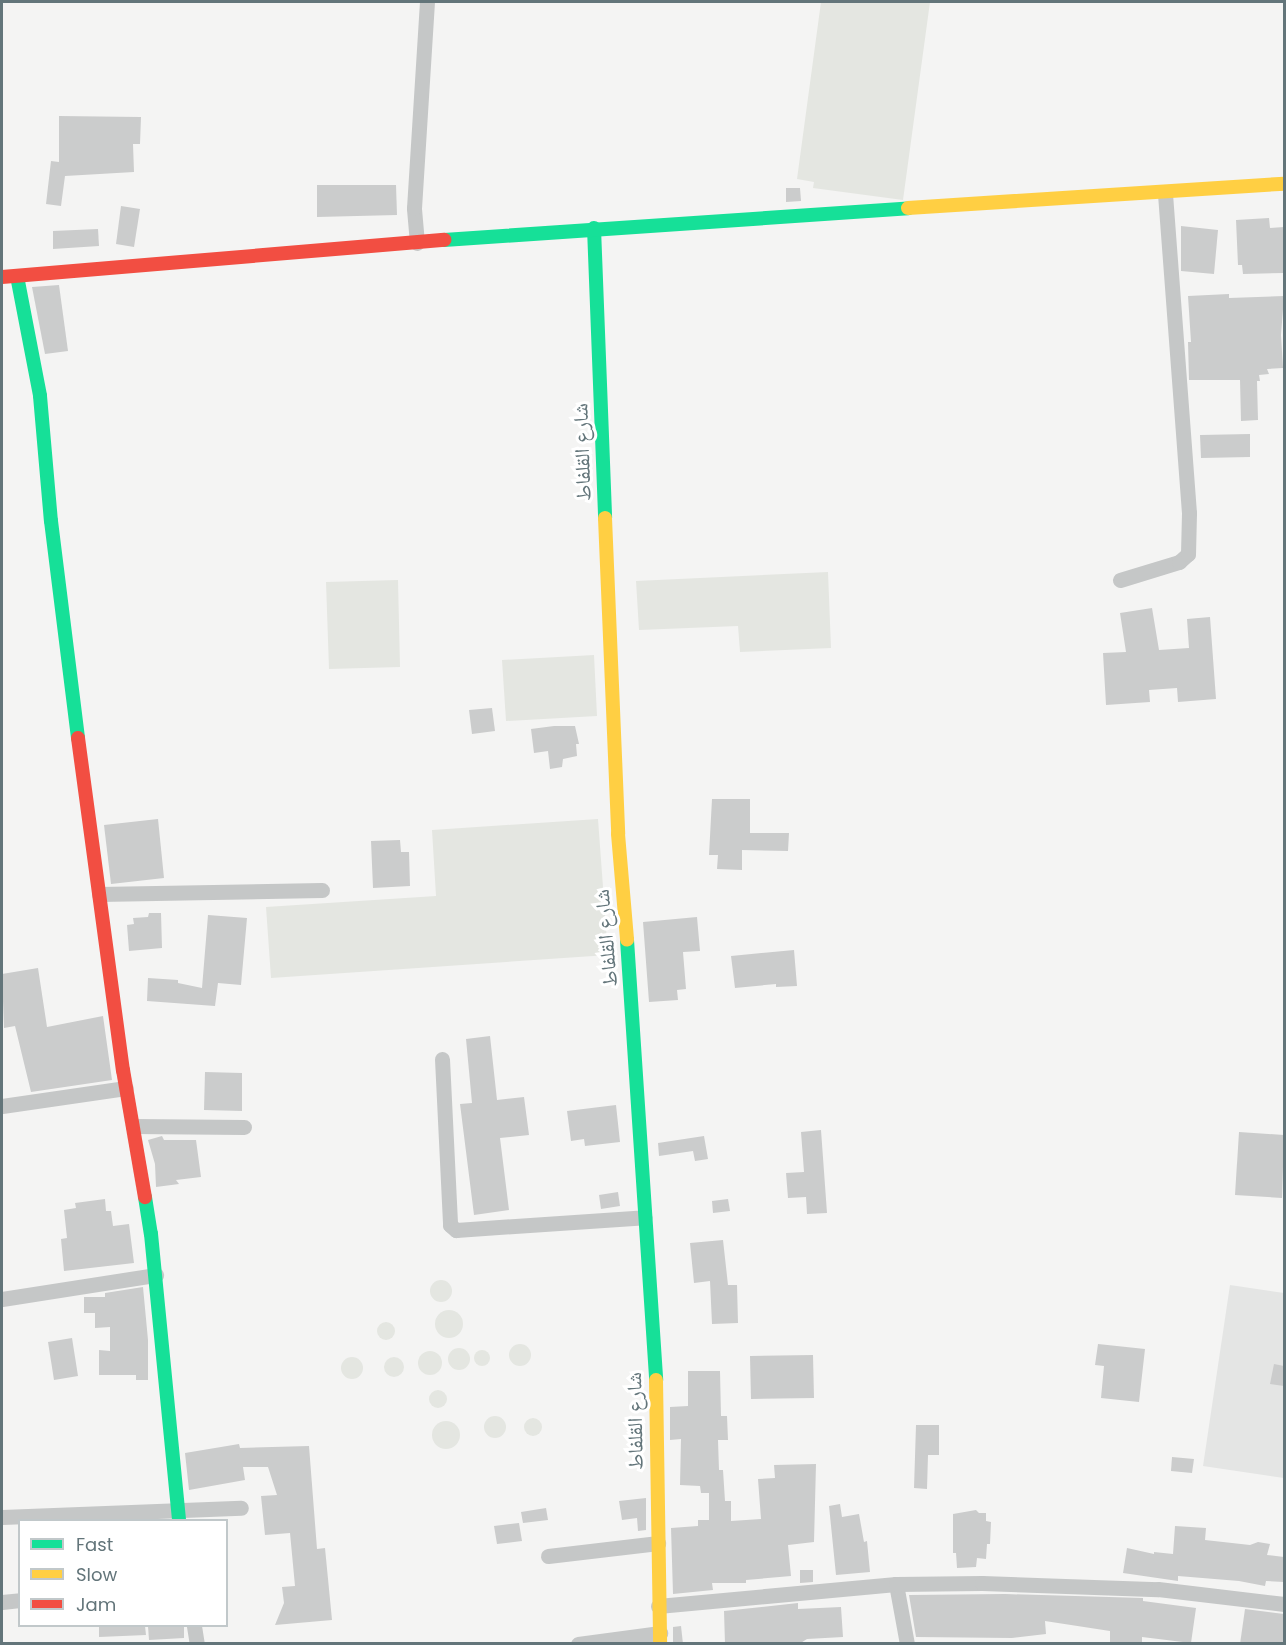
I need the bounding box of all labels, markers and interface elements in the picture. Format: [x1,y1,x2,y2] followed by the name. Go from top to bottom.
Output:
[568,403,596,501] street label: شارع القلفاط
[589,888,623,988] street label: شارع القلفاط
[622,1372,648,1470] street label: شارع القلفاط
[18,1519,228,1627] legend
[76,1532,113,1557] text: Fast
[76,1562,117,1587] text: Slow
[76,1592,116,1617] text: Jam

